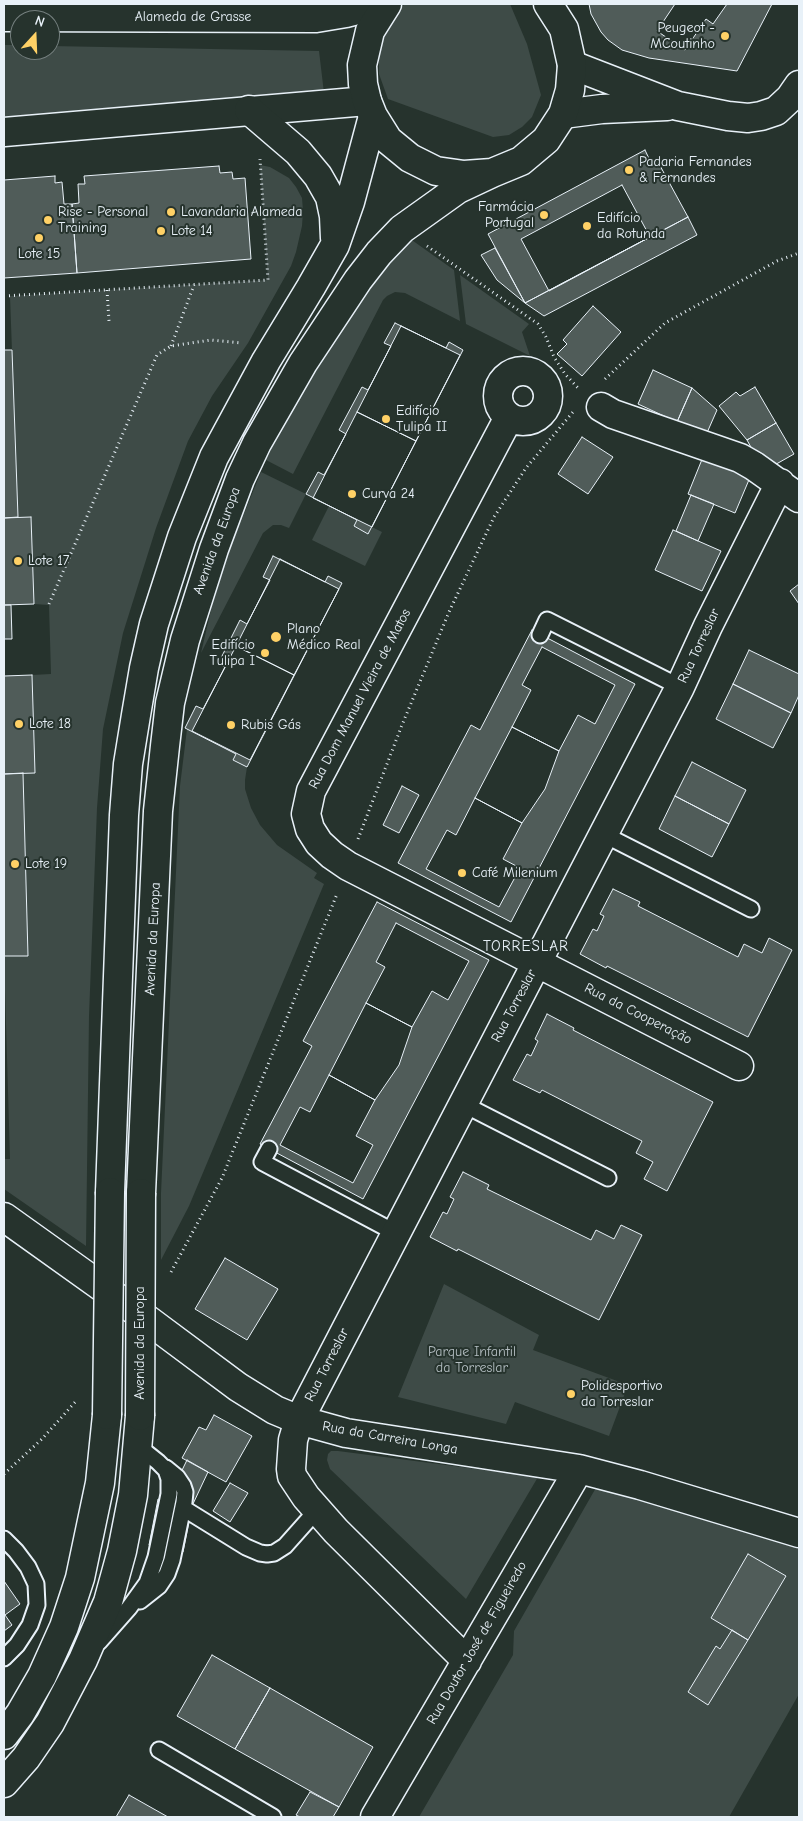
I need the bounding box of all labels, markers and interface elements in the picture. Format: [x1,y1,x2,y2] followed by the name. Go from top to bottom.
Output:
[135,9,251,25] street label: Alameda de Grasse
[10,10,60,60] north arrow
[33,12,47,31] text: N
[650,20,715,52] place label: Peugeot - MCoutinho
[719,30,731,42] marker: Peugeot - MCoutinho
[639,154,752,186] place label: Padaria Fernandes & Fernandes
[623,164,635,176] marker: Padaria Fernandes & Fernandes
[478,199,534,232] place label: Farmácia Portugal
[58,204,148,236] place label: Rise - Personal Training
[181,204,302,220] place label: Lavandaria Alameda
[165,206,177,218] marker: Lavandaria Alameda
[538,209,550,221] marker: Farmácia Portugal
[597,210,665,242] place label: Edifício da Rotunda
[42,214,54,226] marker: Rise - Personal Training
[581,220,593,232] marker: Edifício da Rotunda
[171,223,213,239] place label: Lote 14
[155,225,167,237] marker: Lote 14
[33,232,45,244] marker: Lote 15
[18,246,60,262] place label: Lote 15
[396,403,447,436] place label: Edifício Tulipa II
[380,413,392,425] marker: Edifício Tulipa II
[190,485,244,597] street label: Avenida da Europa
[362,486,415,502] place label: Curva 24
[346,488,358,500] marker: Curva 24
[28,553,69,569] place label: Lote 17
[12,555,24,567] marker: Lote 17
[305,606,415,792] street label: Rua Dom Manuel Vieira de Matos
[674,606,724,686] street label: Rua Torreslar
[287,621,361,654] place label: Plano Médico Real
[269,630,283,644] marker: Plano Médico Real
[209,637,255,670] place label: Edifício Tulipa I
[259,647,271,659] marker: Edifício Tulipa I
[29,716,71,732] place label: Lote 18
[241,717,301,733] place label: Rubis Gás
[13,718,25,730] marker: Lote 18
[225,719,237,731] marker: Rubis Gás
[25,856,67,872] place label: Lote 19
[9,858,21,870] marker: Lote 19
[472,865,558,881] place label: Café Milenium
[456,867,468,879] marker: Café Milenium
[142,882,164,996] street label: Avenida da Europa
[482,938,570,956] district label: TORRESLAR
[488,967,540,1045] street label: Rua Torreslar
[581,980,695,1048] street label: Rua da Cooperação
[132,1286,148,1400] street label: Avenida da Europa
[301,1325,353,1405] street label: Rua Torreslar
[428,1344,516,1376] park label: Parque Infantil da Torreslar
[581,1378,663,1410] place label: Polidesportivo da Torreslar
[565,1388,577,1400] marker: Polidesportivo da Torreslar
[321,1418,459,1458] street label: Rua da Carreira Longa
[423,1559,531,1727] street label: Rua Doutor José de Figueiredo

